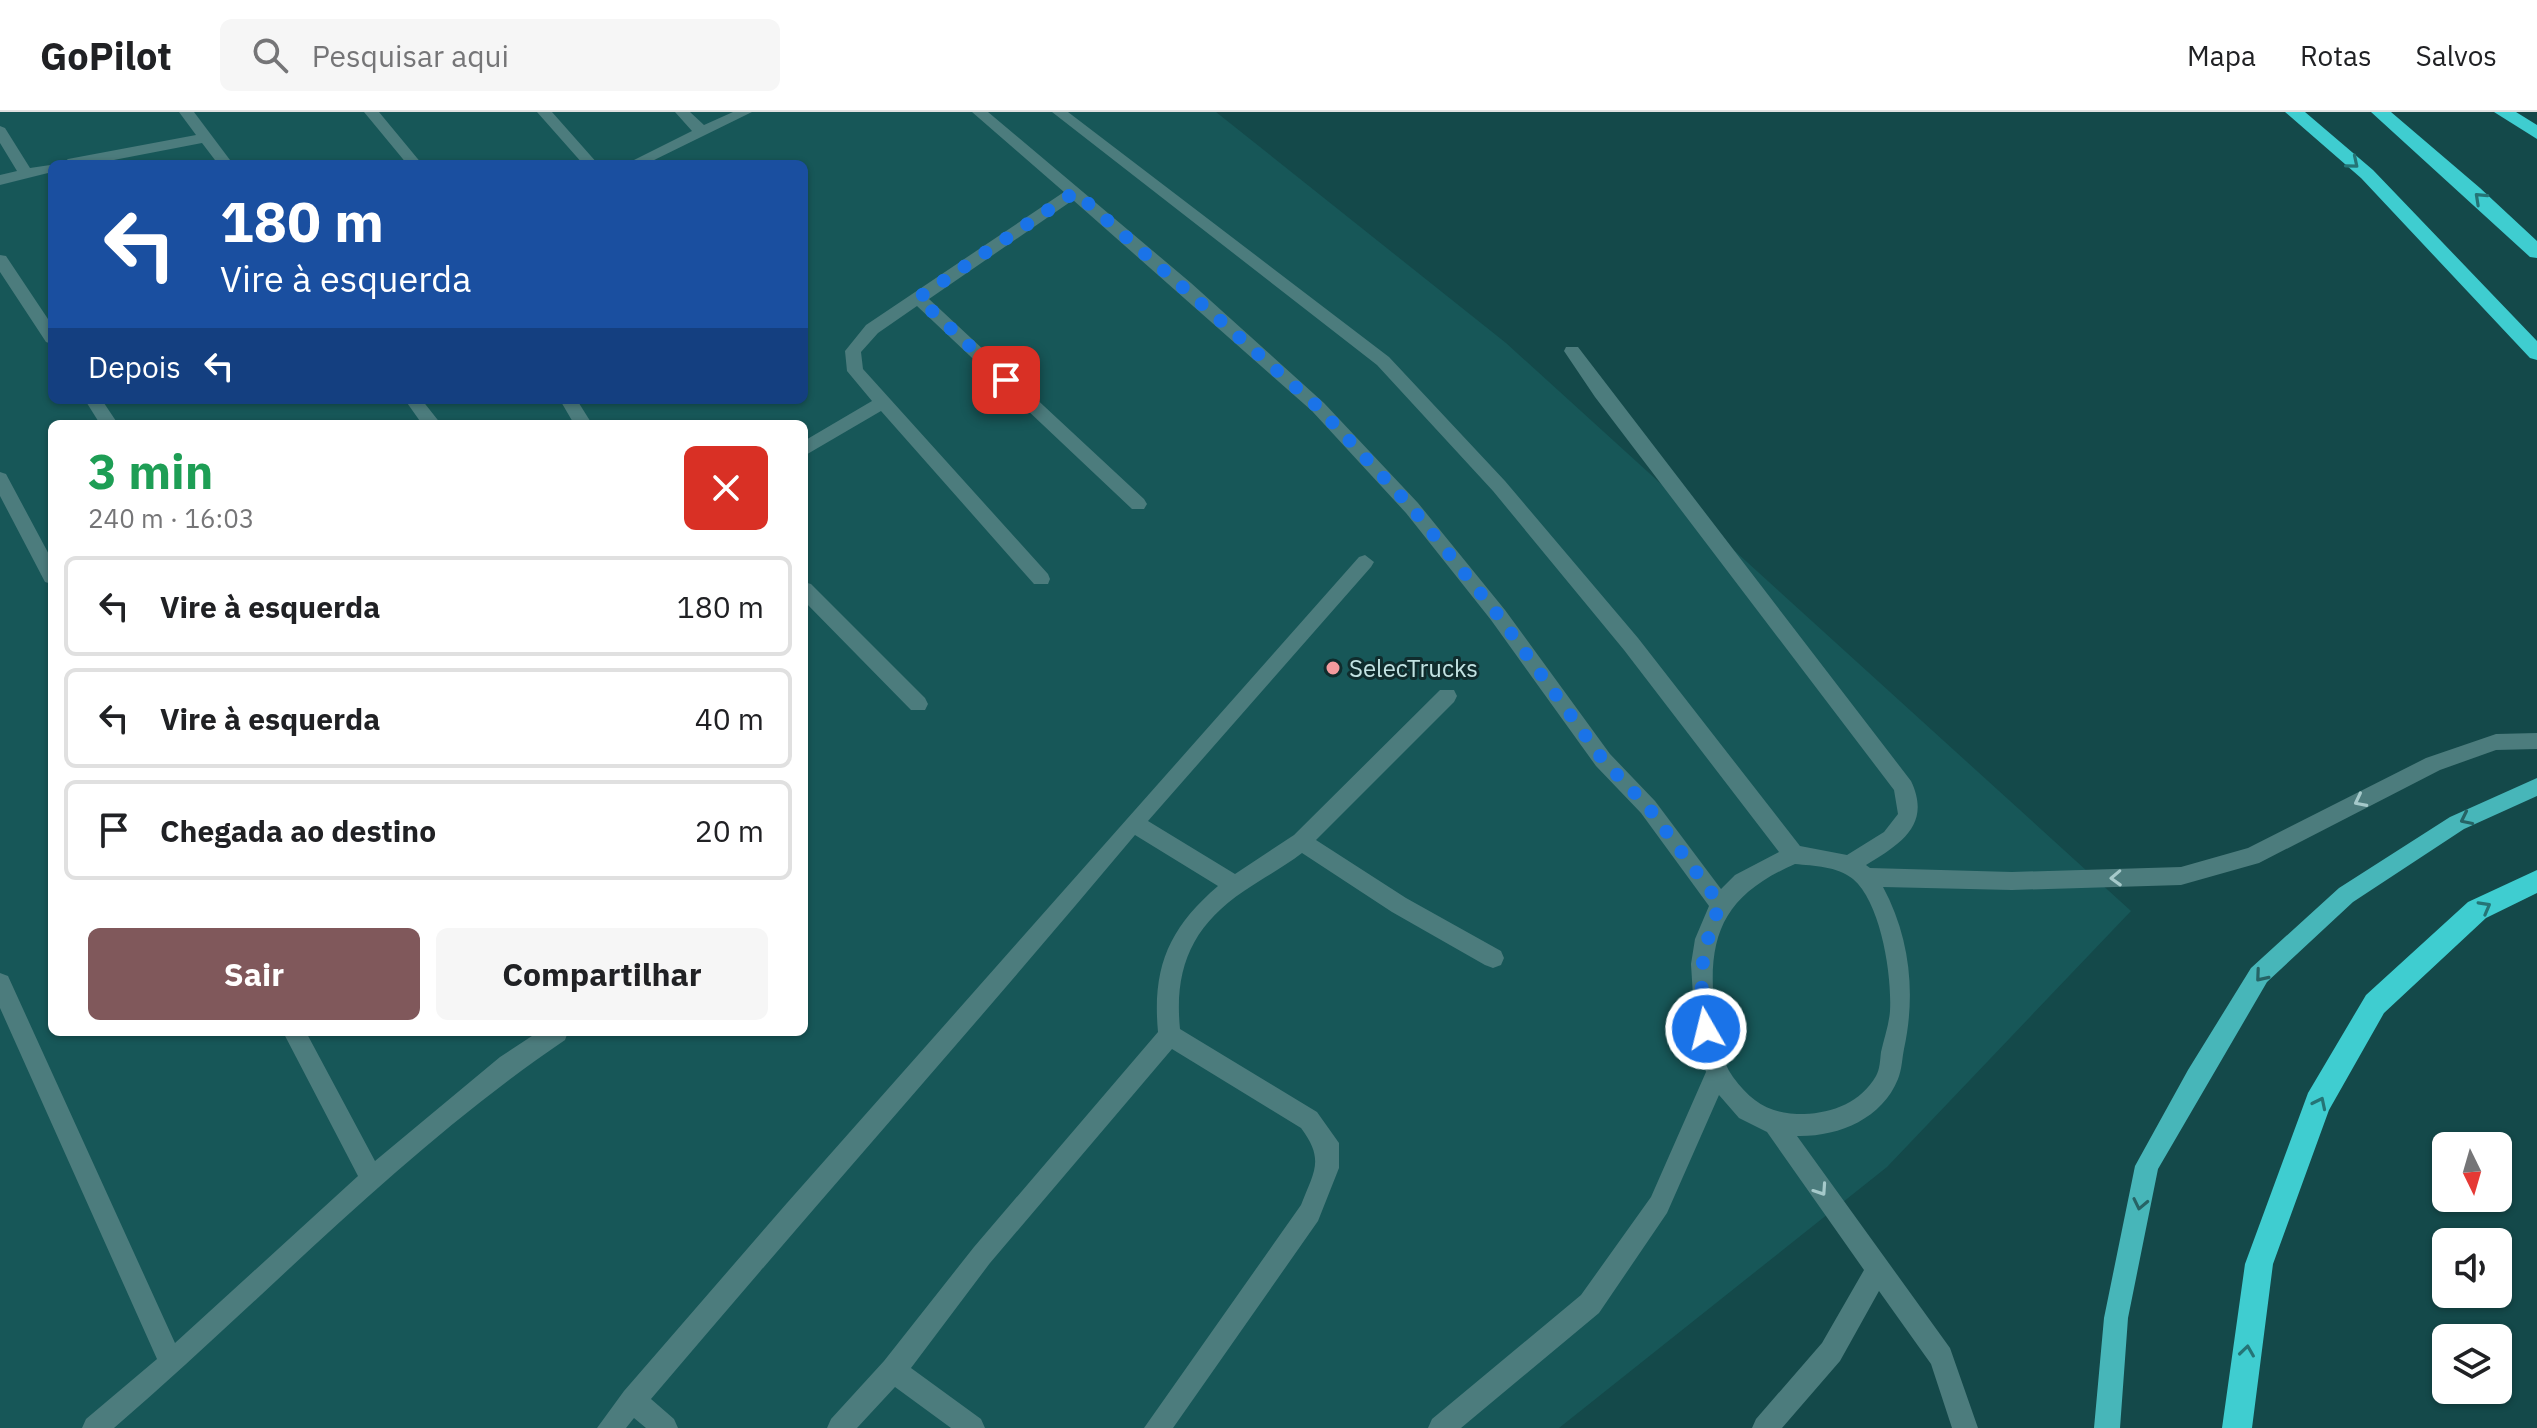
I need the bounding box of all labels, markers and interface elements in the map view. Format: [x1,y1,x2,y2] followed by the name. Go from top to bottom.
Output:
[220,19,780,91] search box
[40,31,172,80] text: GoPilot
[248,33,292,77] icon: search
[312,36,509,75] text: Pesquisar aqui
[2187,37,2256,74] text: Mapa
[2300,37,2372,74] text: Rotas
[2416,37,2497,74] text: Salvos
[2344,153,2359,167] one-way arrow
[220,185,384,257] text: 180 m
[88,192,192,296] icon: left
[2475,194,2490,208] one-way arrow
[220,255,471,302] text: Vire à esquerda
[197,344,241,388] icon: left
[972,346,1040,414] pin
[88,347,181,386] text: Depois
[984,358,1028,402] icon: arrive
[88,440,213,502] text: 3 min
[684,446,768,530] button: close
[88,501,254,535] text: 240 m · 16:03
[92,584,136,628] icon: left
[160,587,380,626] text: Vire à esquerda
[677,587,764,626] text: 180 m
[1349,652,1478,684] place label: SelecTrucks
[1324,659,1342,677] marker: SelecTrucks
[92,696,136,740] icon: left
[160,699,380,738] text: Vire à esquerda
[695,699,764,738] text: 40 m
[2353,792,2368,807] one-way arrow
[92,808,136,852] icon: arrive
[2460,810,2475,825] one-way arrow
[160,811,436,850] text: Chegada ao destino
[695,811,764,850] text: 20 m
[2109,870,2122,887] one-way arrow
[2476,901,2491,917] one-way arrow
[88,928,420,1020] button: Sair
[436,928,768,1020] button: Compartilhar
[2256,967,2271,982] one-way arrow
[1664,987,1748,1071] position arrow
[2310,1096,2326,1111] one-way arrow
[2432,1132,2512,1212] north arrow
[2432,1132,2512,1404] map controls
[1811,1181,1826,1195] one-way arrow
[2132,1197,2149,1210] one-way arrow
[2432,1228,2512,1308] button: sound
[2432,1324,2512,1404] button: layers
[2239,1344,2256,1357] one-way arrow

